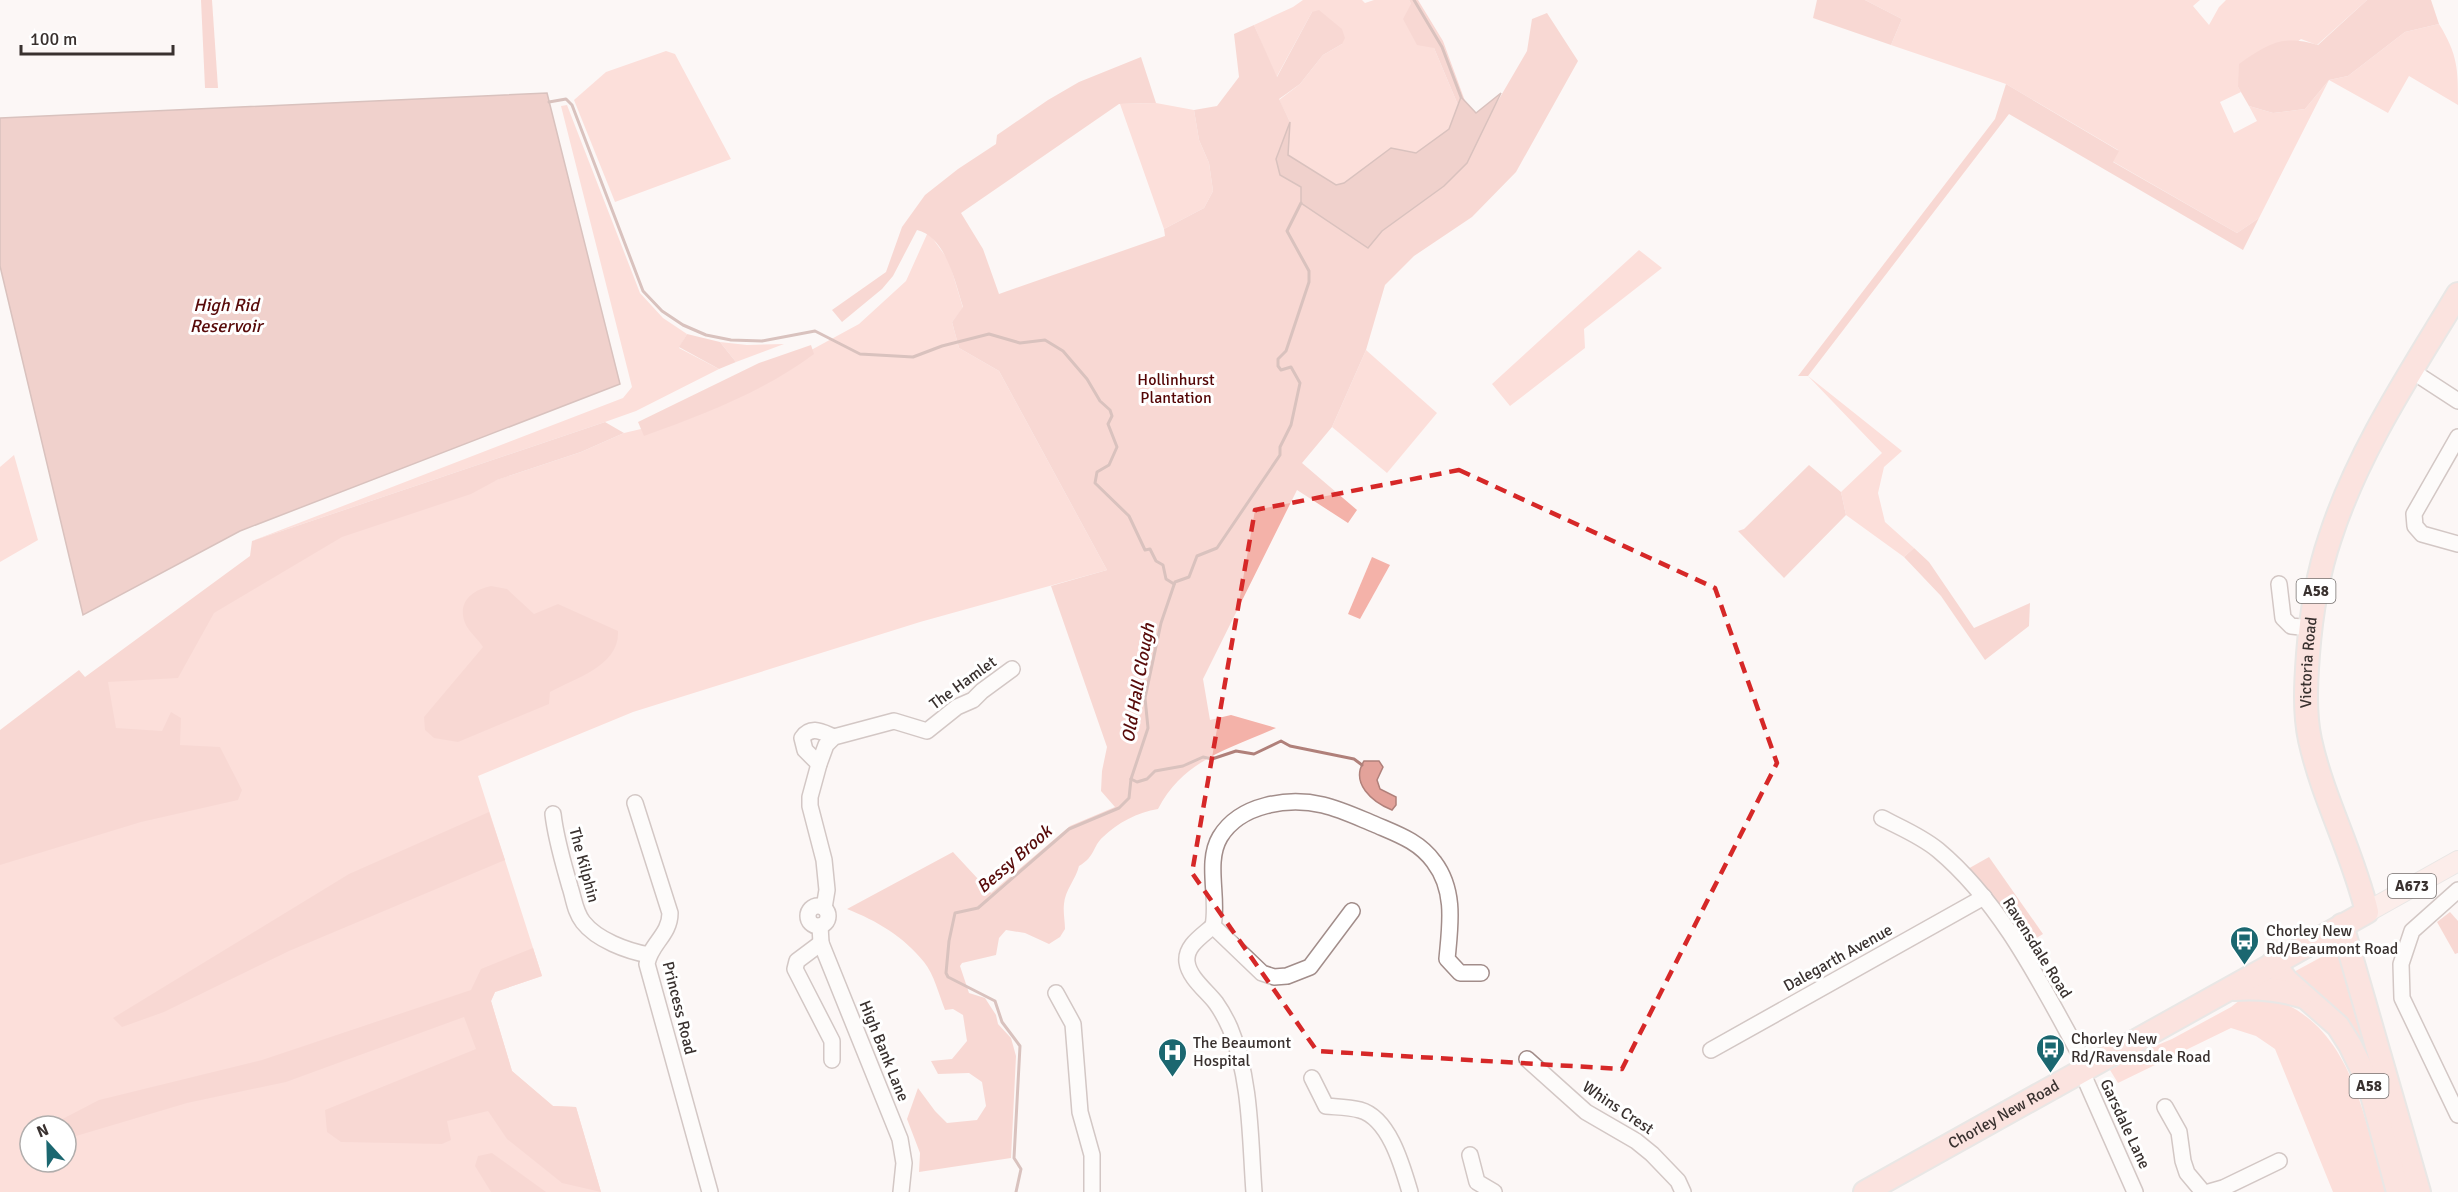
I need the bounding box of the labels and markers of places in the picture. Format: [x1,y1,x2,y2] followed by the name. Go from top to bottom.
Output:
[2266,921,2398,959] place label: Chorley New Rd/Beaumont Road
[2229,924,2261,966] bus stop icon: Chorley New Rd/Beaumont Road
[2071,1029,2211,1067] place label: Chorley New Rd/Ravensdale Road
[2034,1032,2066,1074] bus stop icon: Chorley New Rd/Ravensdale Road
[1193,1033,1291,1071] place label: The Beaumont Hospital
[1156,1036,1188,1078] hospital icon: The Beaumont Hospital

